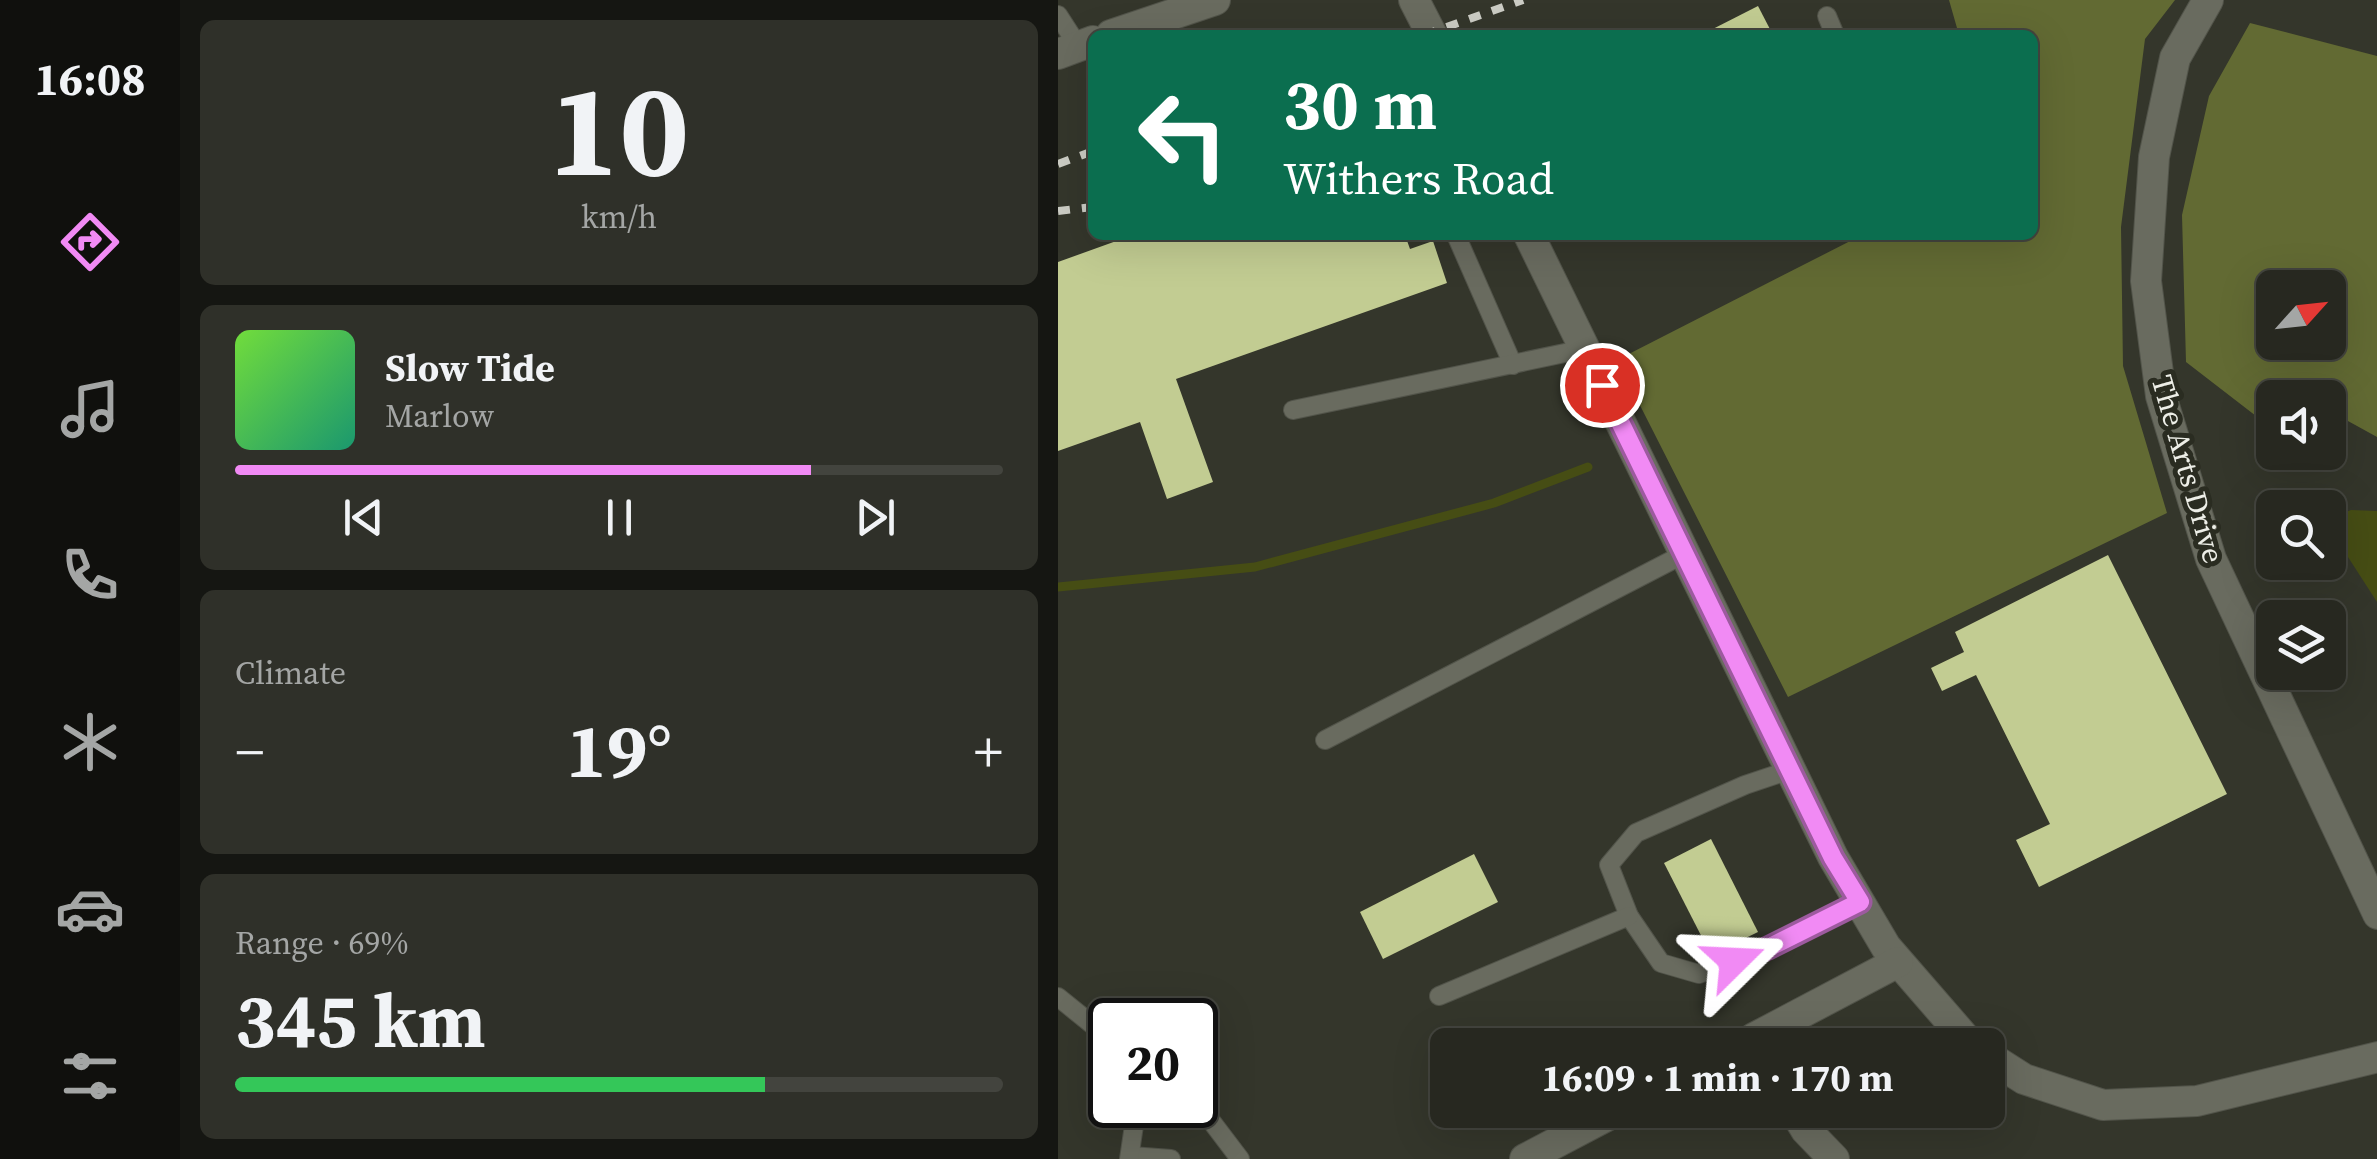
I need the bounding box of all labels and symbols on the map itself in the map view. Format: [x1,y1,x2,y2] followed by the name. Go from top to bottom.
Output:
[2256,270,2346,360] north arrow
[1560,343,1645,428] pin
[2142,370,2234,568] street label: The Arts Drive
[1682,909,1786,1013] position arrow
[1088,998,1218,1128] speed limit sign: 20

